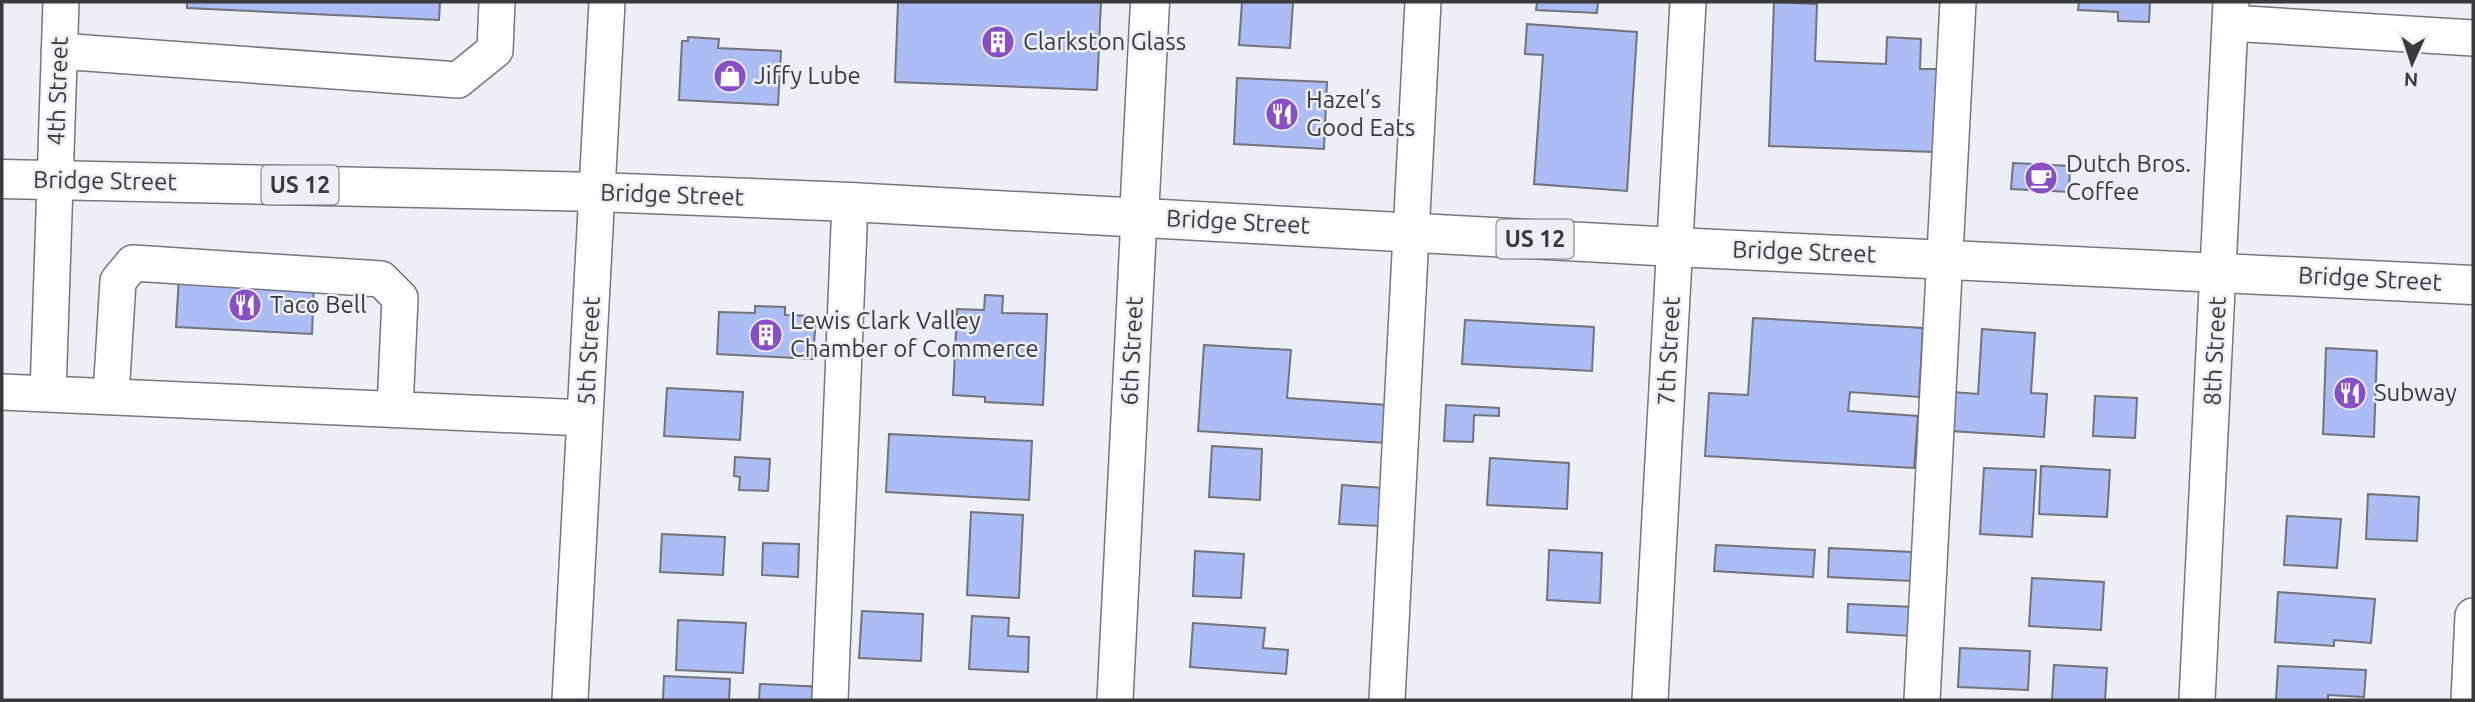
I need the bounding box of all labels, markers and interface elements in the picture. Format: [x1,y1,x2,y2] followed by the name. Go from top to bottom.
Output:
[979,23,1017,61] building icon: Clarkston Glass
[1023,28,1186,55] place label: Clarkston Glass
[2377,28,2447,98] north arrow
[42,35,73,146] street label: 4th Street
[711,57,749,95] shop icon: Jiffy Lube
[754,62,861,89] place label: Jiffy Lube
[2403,69,2419,91] text: N
[1306,86,1415,141] place label: Hazel’s Good Eats
[1263,95,1301,133] restaurant icon: Hazel’s Good Eats
[2066,150,2191,205] place label: Dutch Bros. Coffee
[2022,159,2060,197] cafe icon: Dutch Bros. Coffee
[33,166,178,195] street label: Bridge Street
[262,166,338,204] road number: US 12
[600,178,745,211] street label: Bridge Street
[1166,204,1311,239] street label: Bridge Street
[1496,220,1574,258] road number: US 12
[1732,235,1877,268] street label: Bridge Street
[2298,261,2443,296] street label: Bridge Street
[226,286,264,324] restaurant icon: Taco Bell
[270,291,366,318] place label: Taco Bell
[572,295,605,406] street label: 5th Street
[1115,295,1148,406] street label: 6th Street
[1652,295,1685,406] street label: 7th Street
[2198,295,2231,406] street label: 8th Street
[790,307,1039,362] place label: Lewis Clark Valley Chamber of Commerce
[747,316,785,354] building icon: Lewis Clark Valley Chamber of Commerce
[2331,374,2369,412] restaurant icon: Subway
[2374,379,2457,406] place label: Subway

